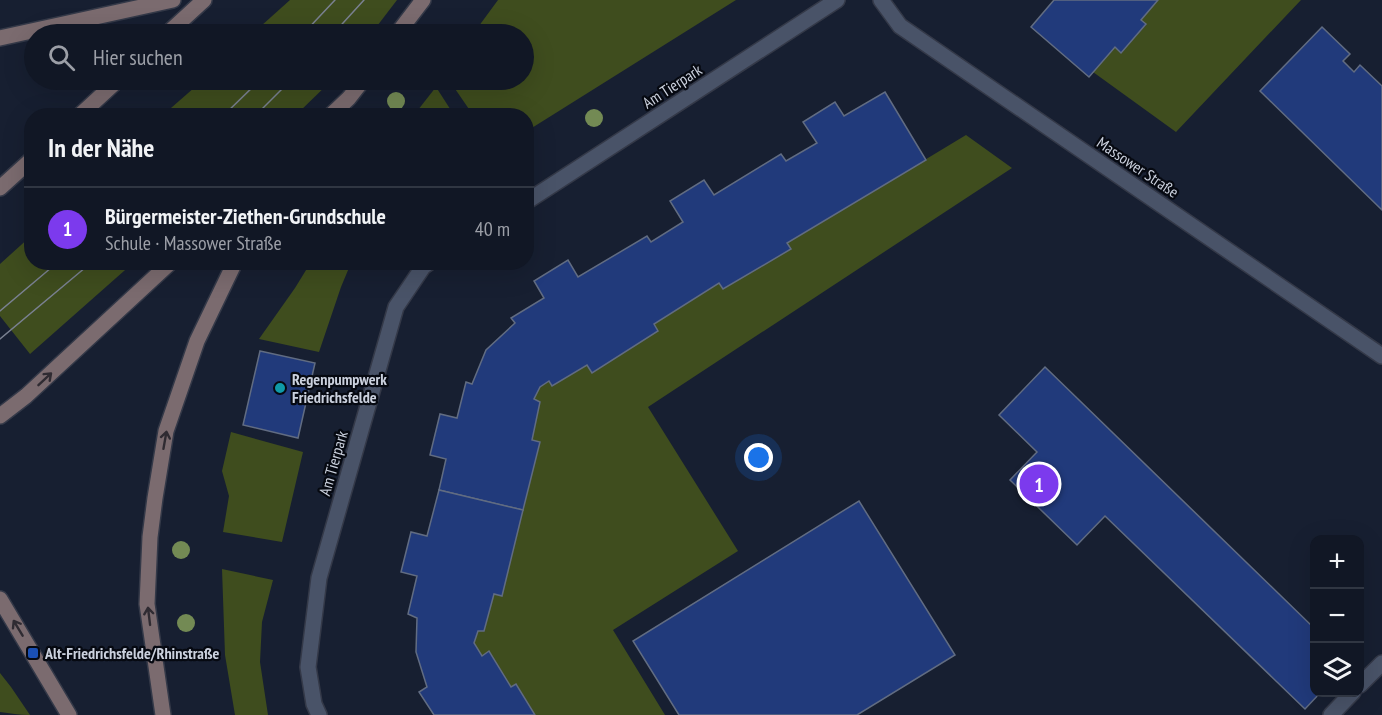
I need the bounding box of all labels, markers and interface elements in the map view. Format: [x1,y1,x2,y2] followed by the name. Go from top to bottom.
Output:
[24,24,534,90] search box
[45,41,78,74] icon: search
[93,43,183,71] text: Hier suchen
[639,59,706,113] street label: Am Tierpark
[48,131,154,164] text: In der Nähe
[1093,132,1183,202] street label: Massower Straße
[105,202,386,230] text: Bürgermeister-Ziethen-Grundschule
[63,216,72,242] text: 1
[475,216,510,242] text: 40 m
[105,230,282,256] text: Schule · Massower Straße
[292,369,387,407] place label: Regenpumpwerk Friedrichsfelde
[37,371,52,386] one-way arrow
[273,381,287,395] marker: Regenpumpwerk Friedrichsfelde
[314,428,352,498] street label: Am Tierpark
[159,431,170,450] one-way arrow
[744,443,773,472] your location
[1020,462,1058,506] pin: 1
[1310,535,1364,697] map controls
[1310,535,1364,589] button: +
[1310,589,1364,643] button: −
[143,606,154,626] one-way arrow
[12,620,23,638] one-way arrow
[44,643,220,663] place label: Alt-Friedrichsfelde/Rhinstraße
[1310,643,1364,697] button: layers
[26,646,40,660] marker: Alt-Friedrichsfelde/Rhinstraße

